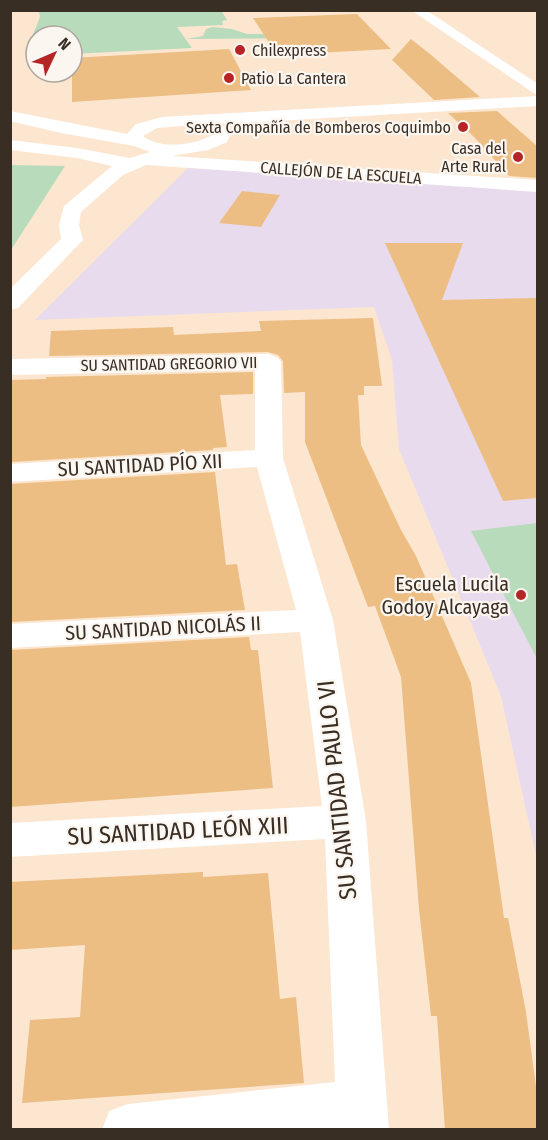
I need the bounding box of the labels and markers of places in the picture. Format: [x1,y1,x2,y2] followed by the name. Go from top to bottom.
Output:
[252,41,327,60] place label: Chilexpress
[233,43,247,57] marker: Chilexpress
[241,69,347,88] place label: Patio La Cantera
[222,71,236,85] marker: Patio La Cantera
[186,118,451,137] place label: Sexta Compañía de Bomberos Coquimbo
[456,120,470,134] marker: Sexta Compañía de Bomberos Coquimbo
[441,139,506,176] place label: Casa del Arte Rural
[511,150,525,164] marker: Casa del Arte Rural
[382,572,509,619] place label: Escuela Lucila Godoy Alcayaga
[514,588,528,602] marker: Escuela Lucila Godoy Alcayaga

